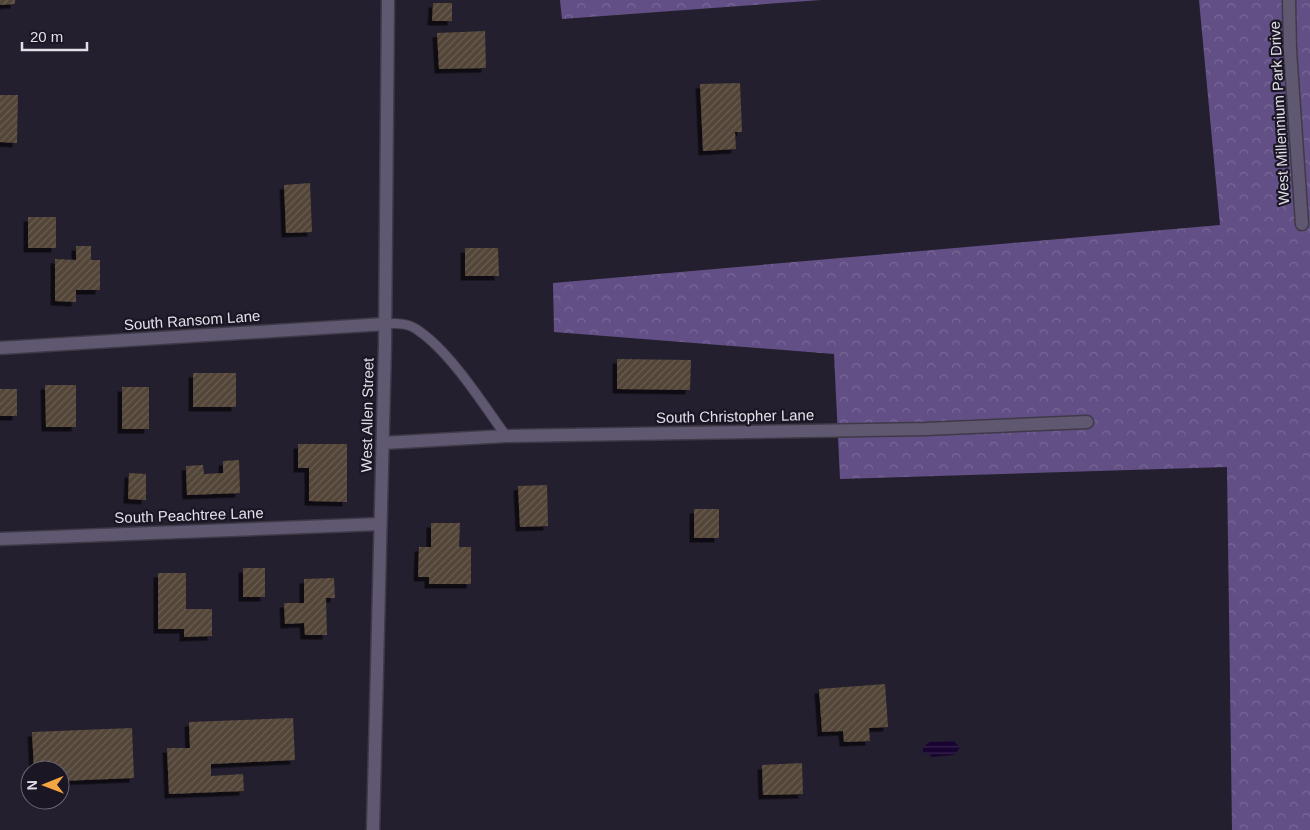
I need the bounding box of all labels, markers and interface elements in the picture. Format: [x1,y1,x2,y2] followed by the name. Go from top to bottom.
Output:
[22,20,88,52] scale bar
[1266,21,1292,205] street label: West Millennium Park Drive
[30,28,63,45] text: 20 m
[123,307,261,333] street label: South Ransom Lane
[357,357,377,473] street label: West Allen Street
[656,406,814,426] street label: South Christopher Lane
[114,504,264,526] street label: South Peachtree Lane
[20,760,70,810] north arrow
[24,780,40,790] text: N

